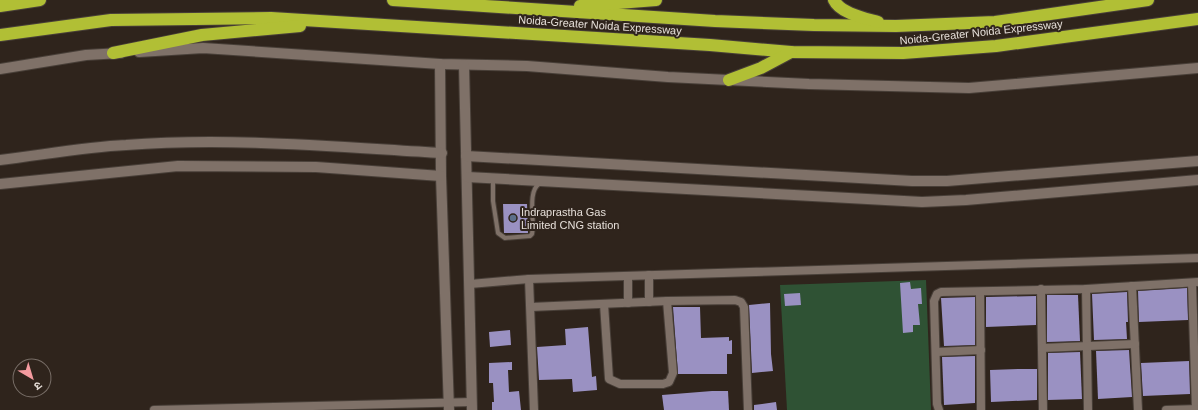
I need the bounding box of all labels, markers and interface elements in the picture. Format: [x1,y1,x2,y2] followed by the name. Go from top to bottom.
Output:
[518,13,683,37] street label: Noida-Greater Noida Expressway
[899,17,1064,47] street label: Noida-Greater Noida Expressway
[521,206,619,231] place label: Indraprastha Gas Limited CNG station
[508,213,518,223] marker: Indraprastha Gas Limited CNG station
[12,358,52,398] north arrow
[31,379,44,393] text: उ

